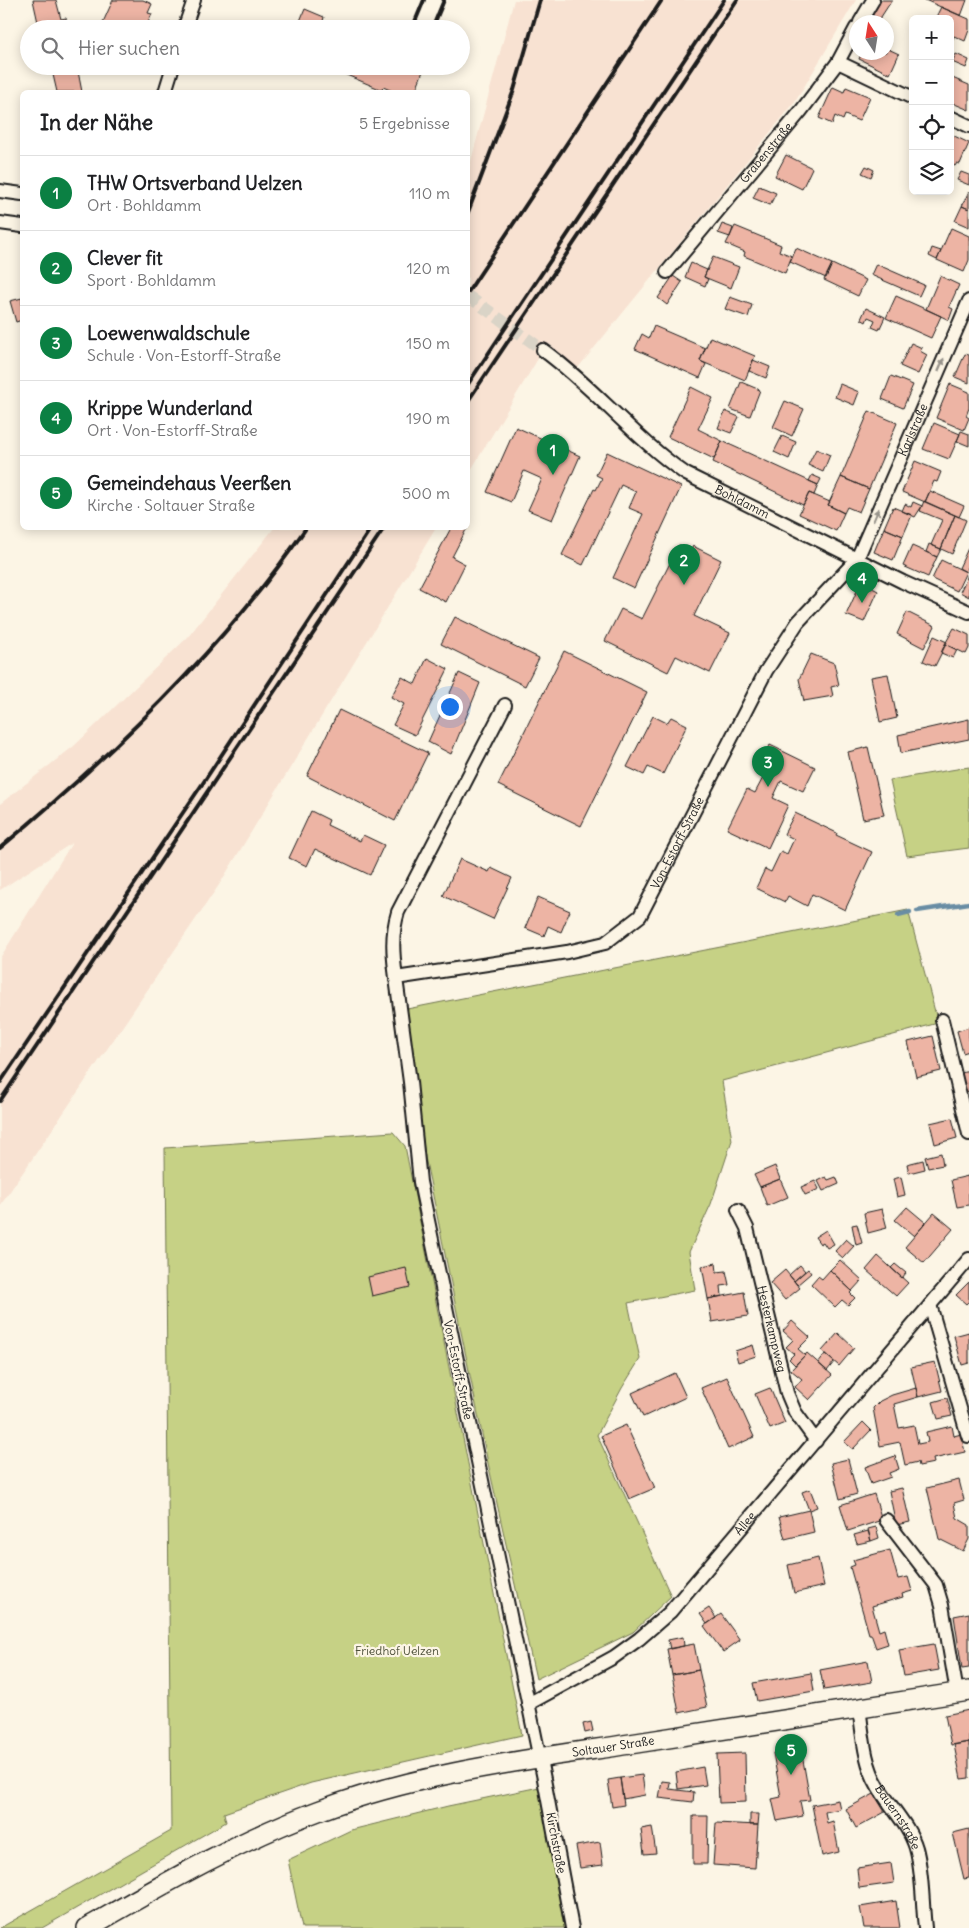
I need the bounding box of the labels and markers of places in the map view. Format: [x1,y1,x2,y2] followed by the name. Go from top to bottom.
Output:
[537,434,569,475] pin: 1
[668,544,700,585] pin: 2
[846,562,878,603] pin: 4
[752,746,784,787] pin: 3
[775,1734,807,1775] pin: 5

